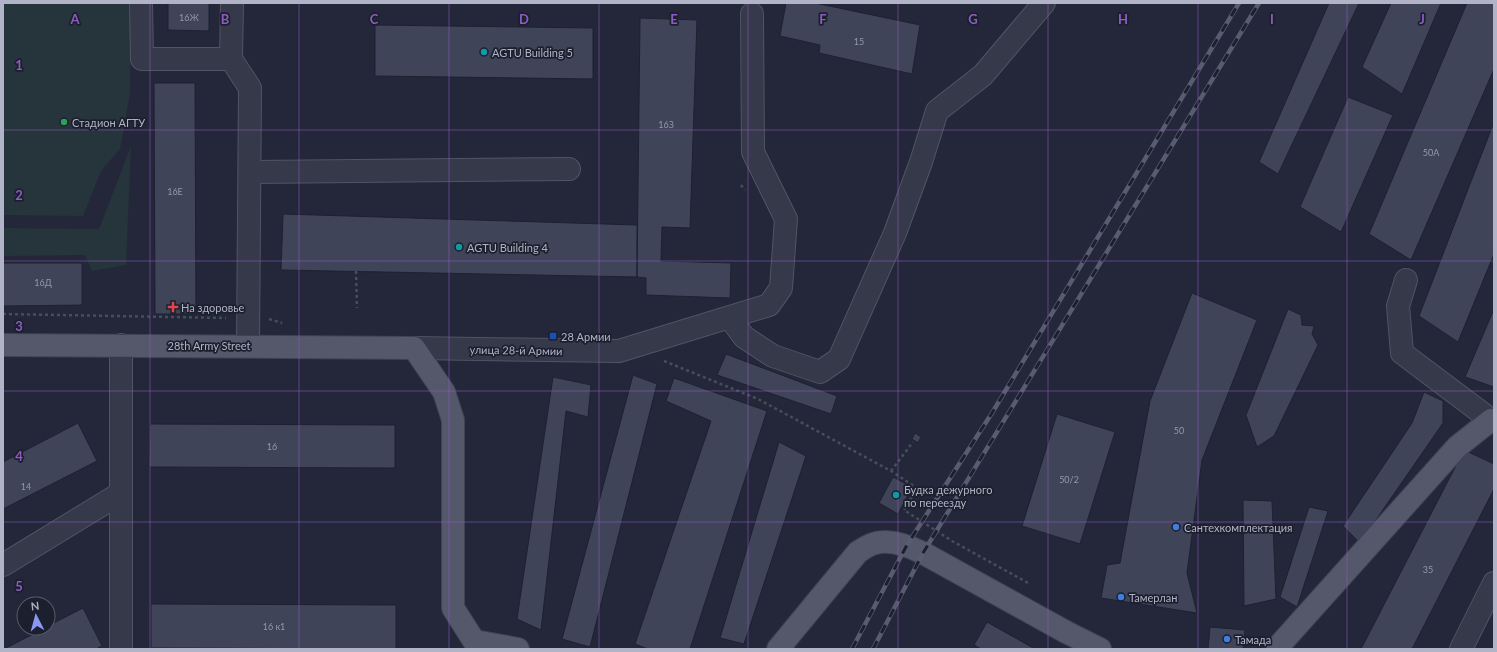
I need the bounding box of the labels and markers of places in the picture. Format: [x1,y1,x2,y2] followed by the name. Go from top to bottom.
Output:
[492,46,573,59] place label: AGTU Building 5
[479,47,489,57] marker: AGTU Building 5
[72,116,145,129] place label: Стадион АГТУ
[59,117,69,127] marker: Стадион АГТУ
[467,241,548,254] place label: AGTU Building 4
[454,242,464,252] marker: AGTU Building 4
[181,301,244,314] place label: На здоровье
[168,302,178,312] marker: На здоровье
[561,330,611,343] place label: 28 Армии
[548,331,558,341] marker: 28 Армии
[904,483,992,509] place label: Будка дежурного по переезду
[891,490,901,500] marker: Будка дежурного по переезду
[1184,521,1293,534] place label: Сантехкомплектация
[1171,522,1181,532] marker: Сантехкомплектация
[1129,591,1177,604] place label: Тамерлан
[1116,592,1126,602] marker: Тамерлан
[1235,633,1271,646] place label: Тамада
[1222,634,1232,644] marker: Тамада

